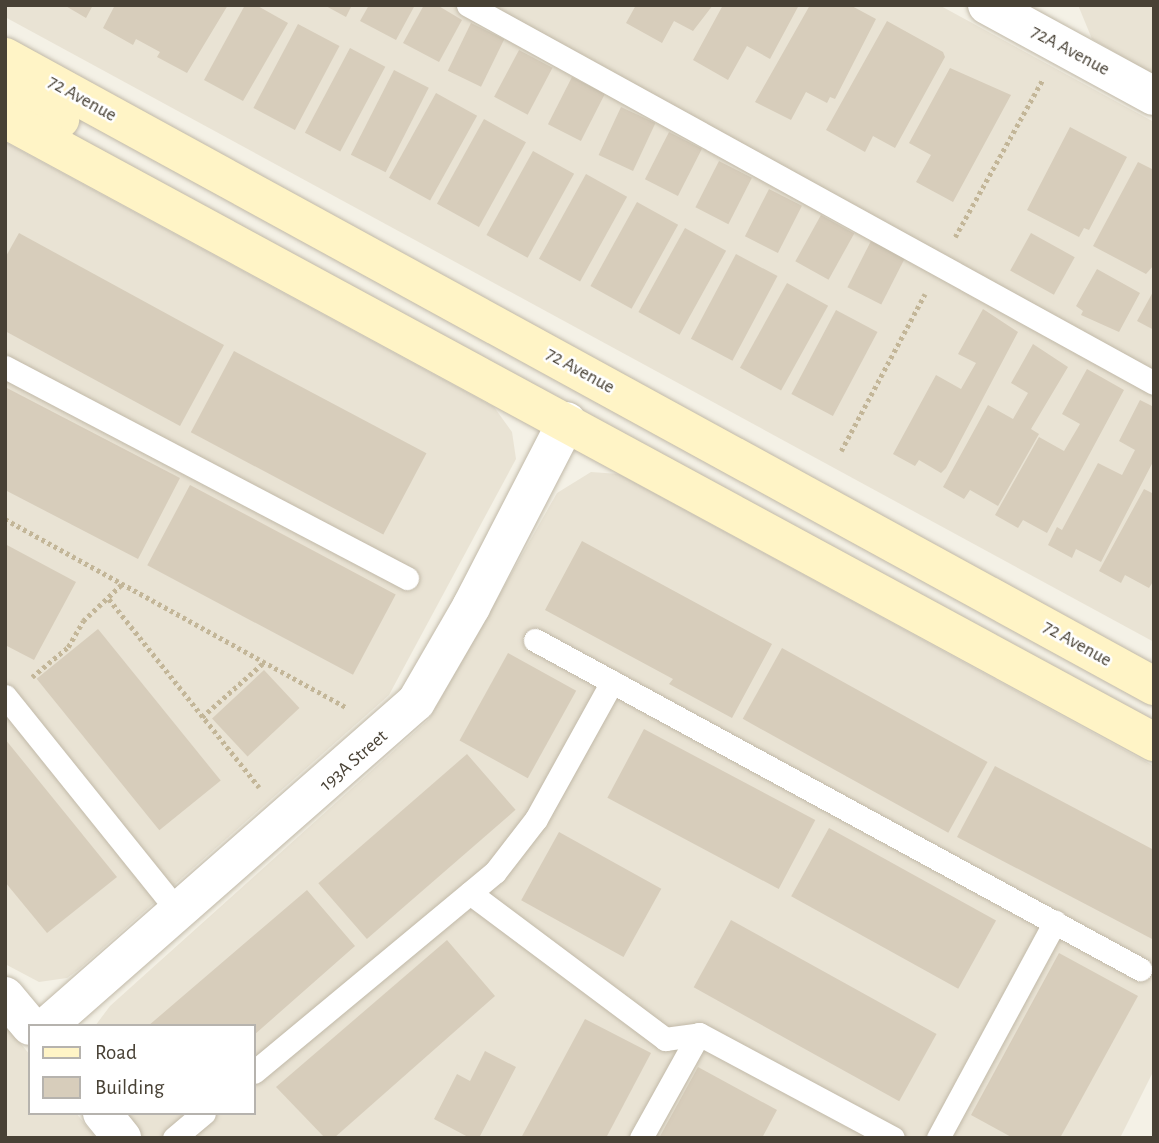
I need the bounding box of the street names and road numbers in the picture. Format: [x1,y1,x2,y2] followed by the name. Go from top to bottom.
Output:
[1027,21,1113,81] street label: 72A Avenue
[44,71,120,127] street label: 72 Avenue
[542,343,618,399] street label: 72 Avenue
[1039,616,1115,672] street label: 72 Avenue
[316,725,392,797] street label: 193A Street

